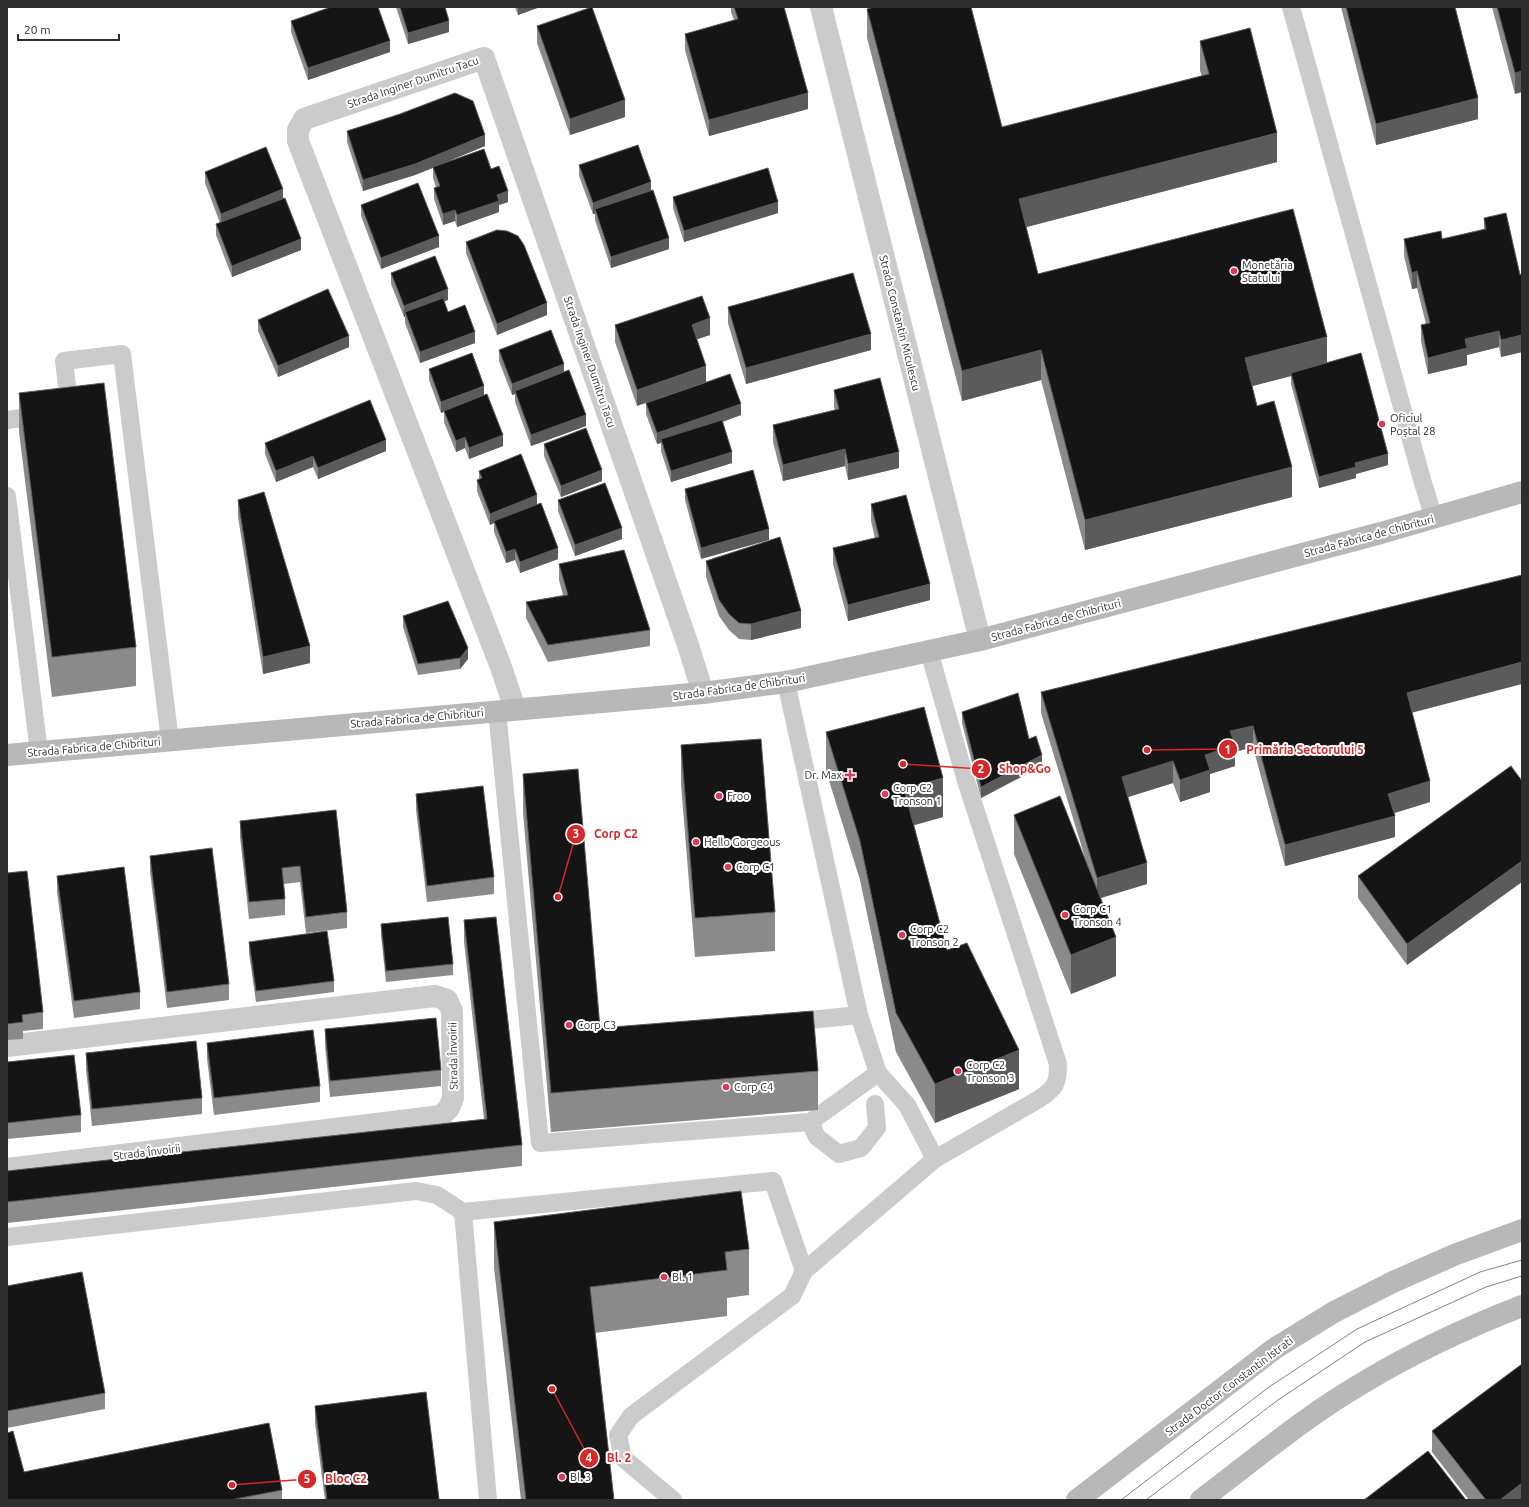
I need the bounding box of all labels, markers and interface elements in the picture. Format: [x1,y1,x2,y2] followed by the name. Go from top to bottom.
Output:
[18,16,119,42] scale bar
[24,23,51,36] text: 20 m
[346,54,480,110] street label: Strada Inginer Dumitru Tacu
[877,254,923,392] street label: Strada Constantin Miculescu
[1242,259,1293,284] place label: Monetăria Statului
[1229,266,1239,276] marker: Monetăria Statului
[562,295,618,429] street label: Strada Inginer Dumitru Tacu
[1390,412,1435,437] place label: Oficiul Poștal 28
[1377,419,1387,429] marker: Oficiul Poștal 28
[1303,513,1435,559] street label: Strada Fabrica de Chibrituri
[990,597,1122,643] street label: Strada Fabrica de Chibrituri
[672,672,806,702] street label: Strada Fabrica de Chibrituri
[350,706,484,730] street label: Strada Fabrica de Chibrituri
[27,735,161,759] street label: Strada Fabrica de Chibrituri
[1218,737,1372,761] callout: Primăria Sectorului 5
[1225,743,1231,756] text: 1
[1246,743,1364,756] text: Primăria Sectorului 5
[971,757,1059,781] callout: Shop&Go
[978,762,985,775] text: 2
[999,762,1051,775] text: Shop&Go
[805,769,842,781] place label: Dr. Max
[845,770,855,780] marker: Dr. Max
[893,782,942,807] place label: Corp C2 Tronson 1
[880,789,890,799] marker: Corp C2 Tronson 1
[727,790,750,802] place label: Froo
[714,791,724,801] marker: Froo
[566,822,646,846] callout: Corp C2
[573,827,579,840] text: 3
[594,827,638,840] text: Corp C2
[704,836,780,848] place label: Hello Gorgeous
[691,837,701,847] marker: Hello Gorgeous
[736,861,775,873] place label: Corp C1
[723,862,733,872] marker: Corp C1
[1073,903,1122,928] place label: Corp C1 Tronson 4
[1060,910,1070,920] marker: Corp C1 Tronson 4
[910,923,959,948] place label: Corp C2 Tronson 2
[897,930,907,940] marker: Corp C2 Tronson 2
[577,1019,616,1031] place label: Corp C3
[564,1020,574,1030] marker: Corp C3
[445,1022,460,1090] street label: Strada Învoirii
[966,1059,1015,1084] place label: Corp C2 Tronson 3
[953,1066,963,1076] marker: Corp C2 Tronson 3
[734,1081,773,1093] place label: Corp C4
[721,1082,731,1092] marker: Corp C4
[113,1141,181,1162] street label: Strada Învoirii
[672,1271,693,1283] place label: Bl. 1
[659,1272,669,1282] marker: Bl. 1
[1163,1334,1295,1438] street label: Strada Doctor Constantin Istrati
[579,1446,640,1470] callout: Bl. 2
[586,1451,593,1464] text: 4
[607,1451,631,1464] text: Bl. 2
[297,1467,375,1491] callout: Bloc C2
[570,1471,591,1483] place label: Bl. 3
[304,1472,311,1485] text: 5
[325,1472,367,1485] text: Bloc C2
[557,1472,567,1482] marker: Bl. 3

